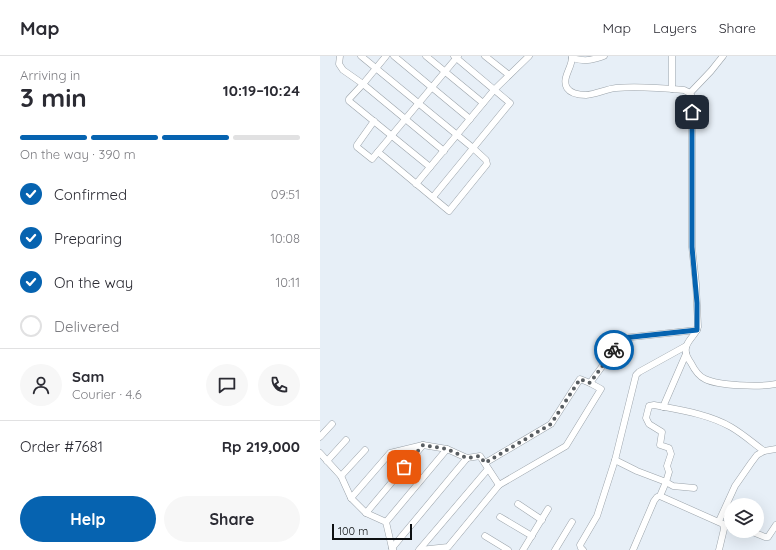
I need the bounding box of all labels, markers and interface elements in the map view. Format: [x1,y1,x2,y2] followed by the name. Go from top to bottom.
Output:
[20,16,59,40] text: Map
[602,19,631,37] text: Map
[653,19,697,37] text: Layers
[719,19,756,37] text: Share
[20,67,80,83] text: Arriving in
[20,81,87,114] text: 3 min
[223,81,300,100] text: 10:19–10:24
[675,95,709,129] pin
[681,101,703,123] icon: home
[20,146,136,162] text: On the way · 390 m
[20,183,42,205] icon: check
[54,185,127,204] text: Confirmed
[271,186,300,202] text: 09:51
[20,227,42,249] icon: check
[54,229,122,248] text: Preparing
[270,230,300,246] text: 10:08
[20,271,42,293] icon: check
[54,273,133,292] text: On the way
[275,274,300,290] text: 10:11
[54,317,119,336] text: Delivered
[594,330,634,370] courier
[603,339,625,361] icon: bike
[20,364,62,406] button: person
[206,364,248,406] button: chat
[258,364,300,406] button: phone
[72,367,104,386] text: Sam
[72,386,142,402] text: Courier · 4.6
[20,437,103,456] text: Order #7681
[222,437,300,456] text: Rp 219,000
[387,450,421,484] pin
[393,456,415,478] icon: bag
[20,496,156,542] button: Help
[164,496,300,542] button: Share
[724,498,764,538] map controls
[724,498,764,538] button: layers
[332,522,412,541] scale bar
[338,524,368,538] text: 100 m

